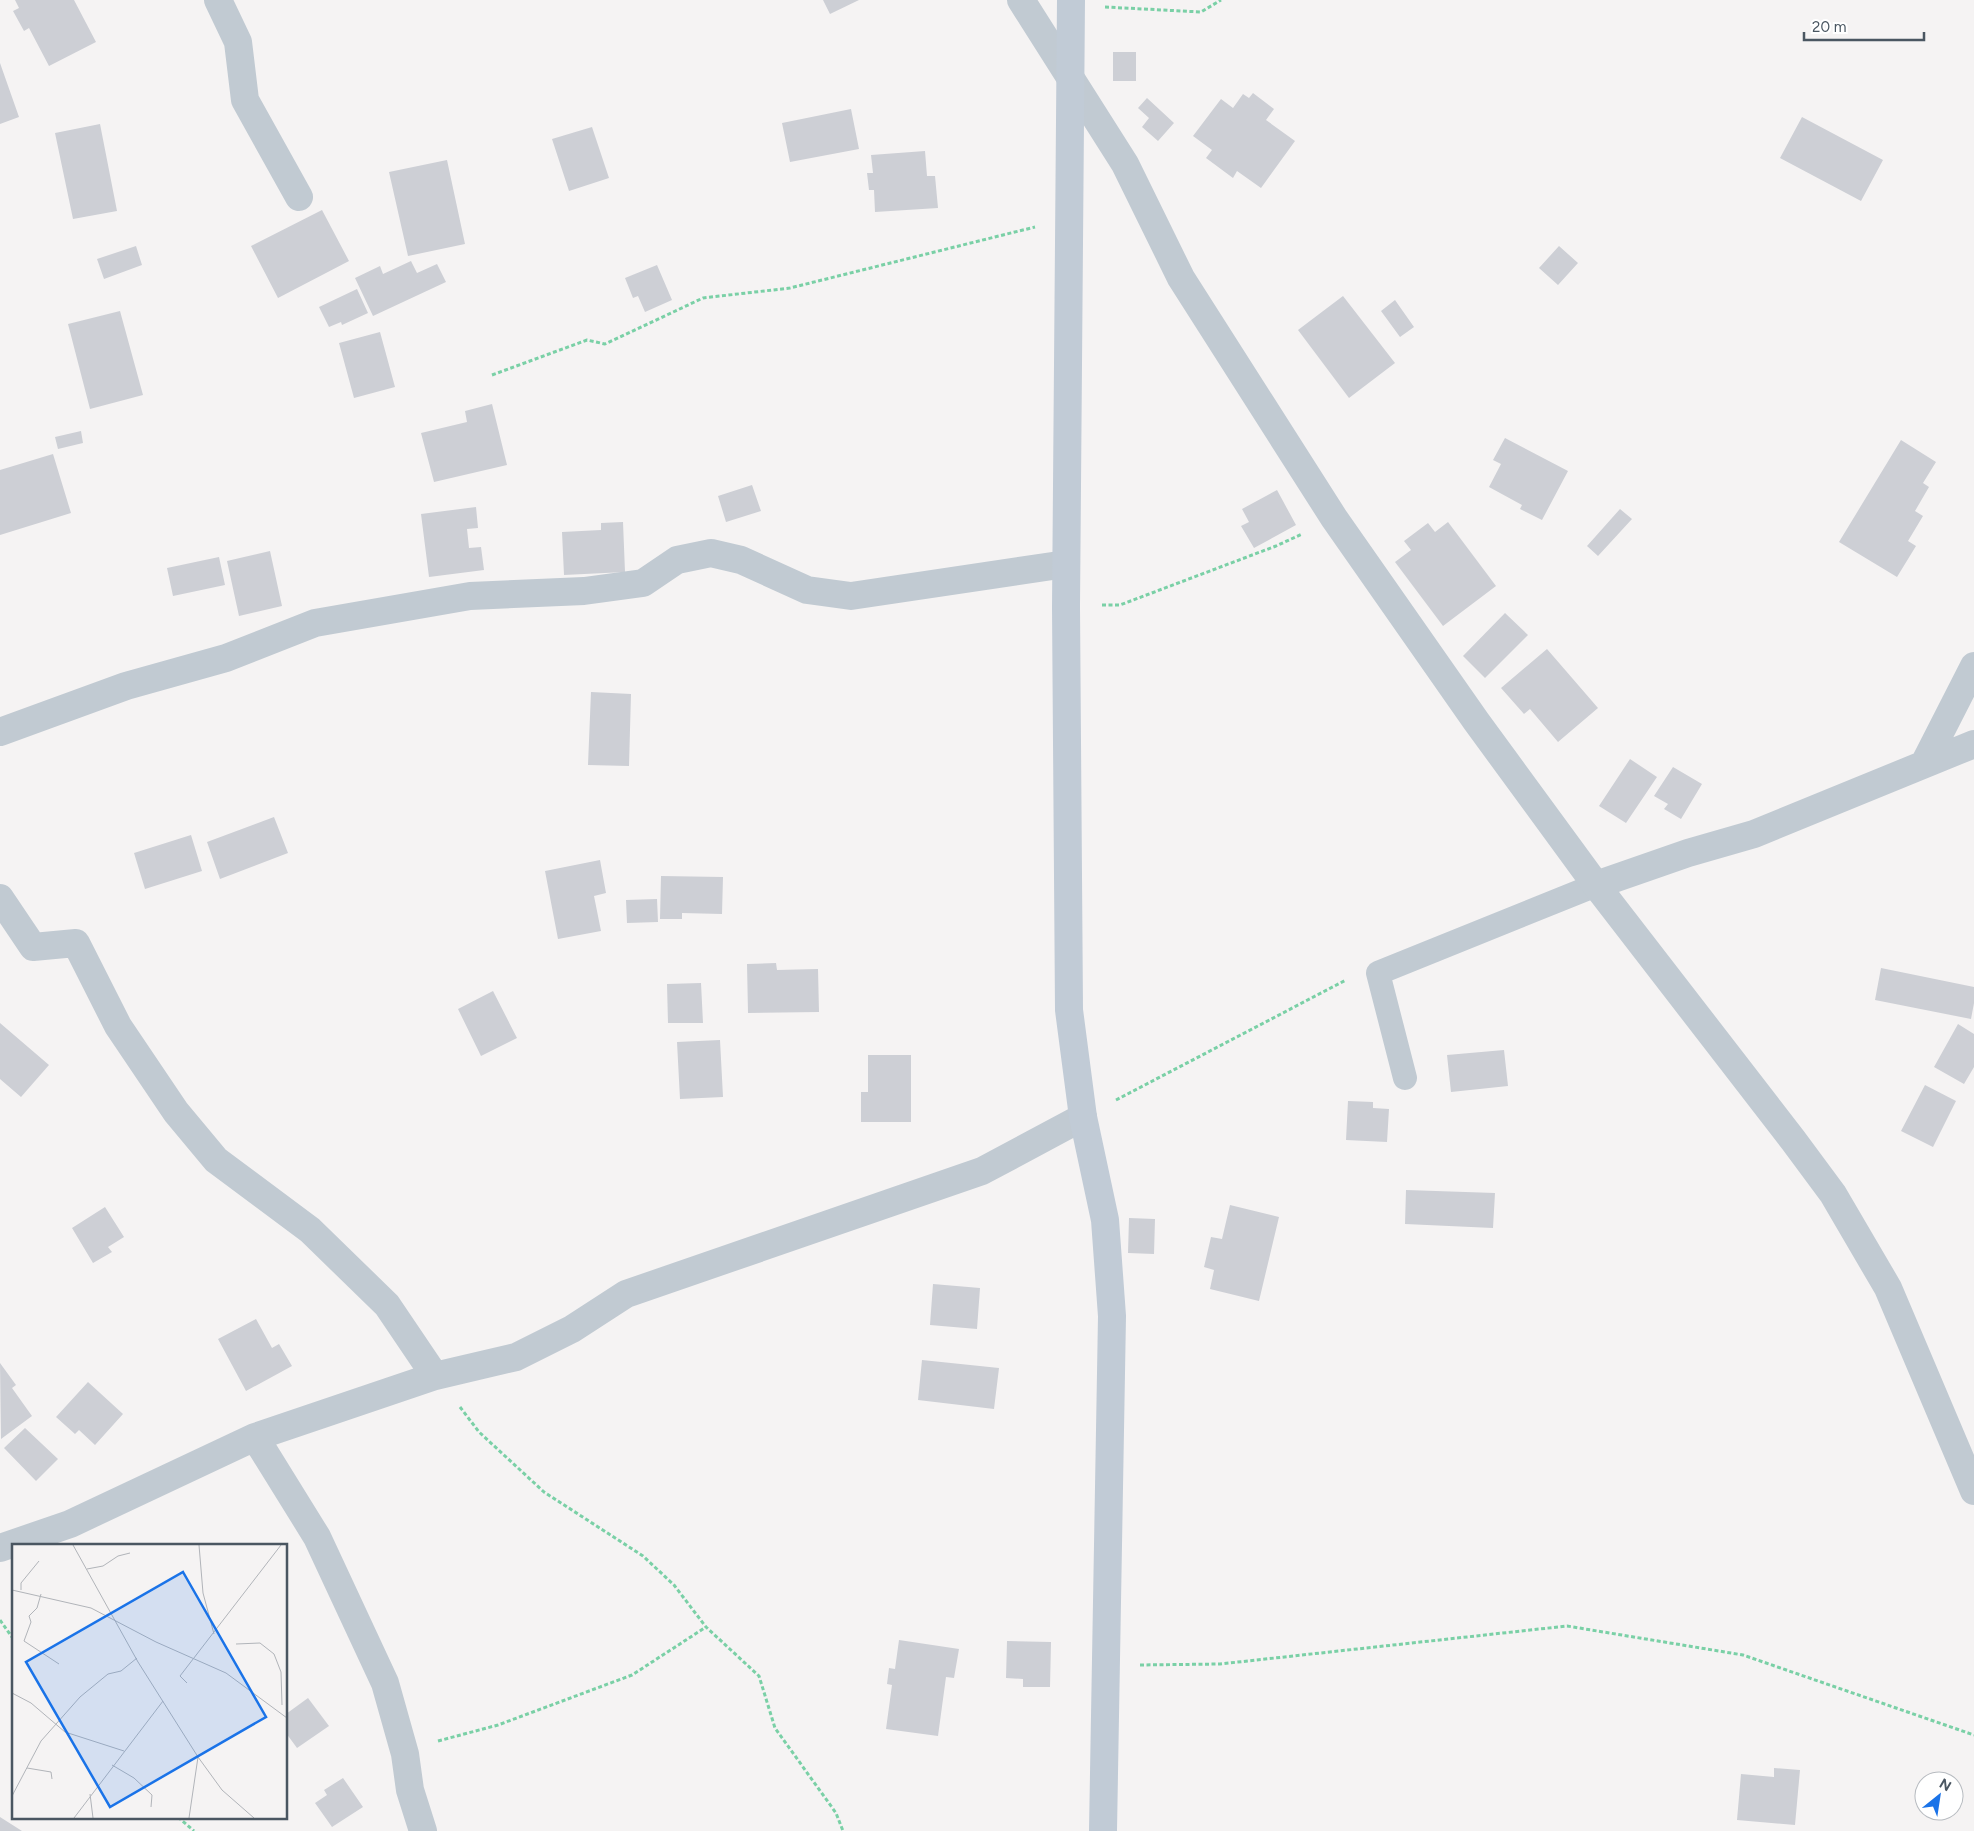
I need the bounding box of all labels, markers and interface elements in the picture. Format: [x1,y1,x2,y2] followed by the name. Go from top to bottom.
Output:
[1804,10,1924,42] scale bar
[1812,18,1846,36] text: 20 m
[12,1544,288,1818] inset map
[1914,1771,1964,1821] north arrow
[1936,1775,1954,1795] text: N

